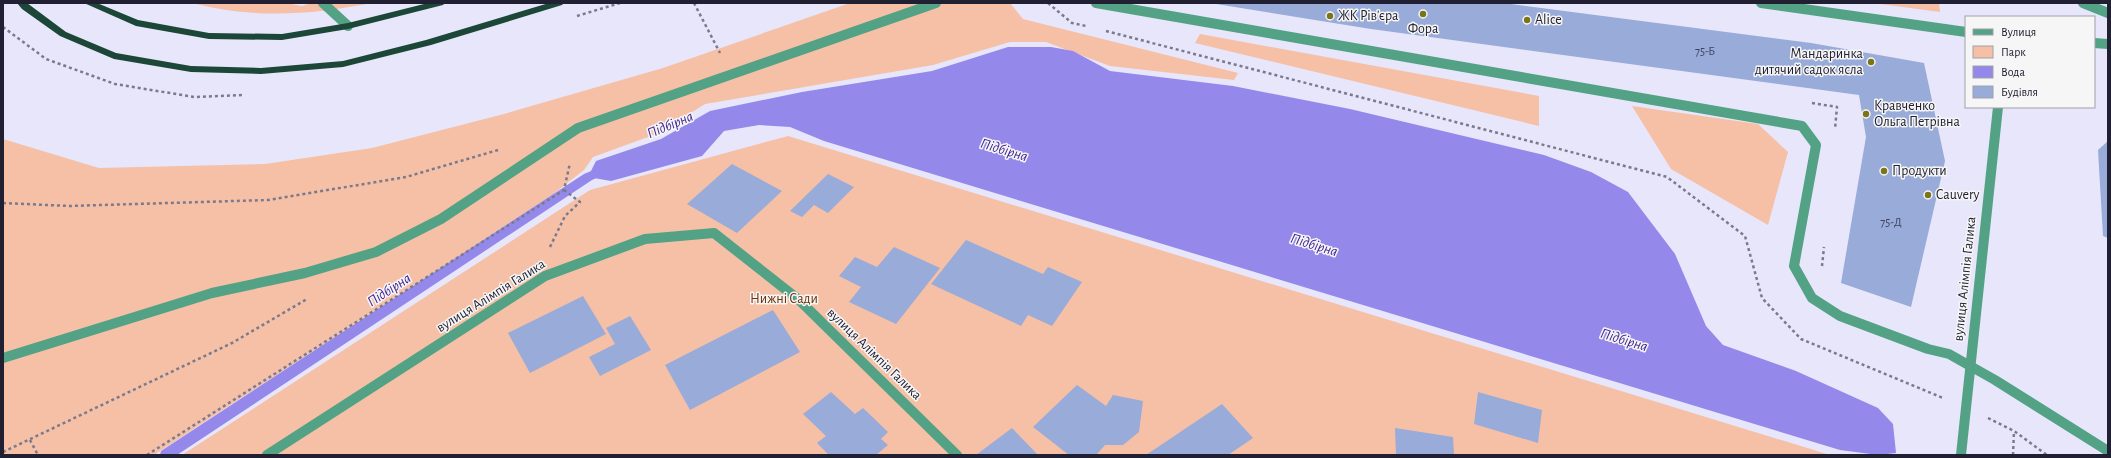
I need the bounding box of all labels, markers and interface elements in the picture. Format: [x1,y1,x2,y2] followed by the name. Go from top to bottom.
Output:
[1338,9,1399,23] place label: ЖК Рів'єра
[1418,9,1428,19] marker: Фора
[1325,11,1335,21] marker: ЖК Рів'єра
[1535,13,1562,27] place label: Alice
[1522,15,1532,25] marker: Alice
[1965,16,2095,108] legend
[1408,22,1439,36] place label: Фора
[2001,26,2036,39] text: Вулиця
[1695,45,1715,57] house number: 75-Б
[2001,46,2026,58] text: Парк
[1755,47,1864,77] place label: Мандаринка дитячий садок ясла
[1866,57,1876,67] marker: Мандаринка дитячий садок ясла
[2001,66,2025,78] text: Вода
[2001,86,2038,99] text: Будівля
[1874,99,1960,129] place label: Кравченко Ольга Петрівна
[645,109,695,141] water label: Підбірна
[1861,109,1871,119] marker: Кравченко Ольга Петрівна
[979,136,1029,164] water label: Підбірна
[1892,164,1947,178] place label: Продукти
[1879,166,1889,176] marker: Продукти
[1936,188,1980,202] place label: Cauvery
[1923,190,1933,200] marker: Cauvery
[1951,215,1979,342] street label: вулиця Алімпія Галика
[1880,216,1902,228] house number: 75-Д
[1289,231,1339,259] water label: Підбірна
[434,257,548,335] street label: вулиця Алімпія Галика
[365,271,413,309] water label: Підбірна
[750,292,818,306] park label: Нижні Сади
[824,305,924,403] street label: вулиця Алімпія Галика
[1599,326,1649,354] water label: Підбірна

